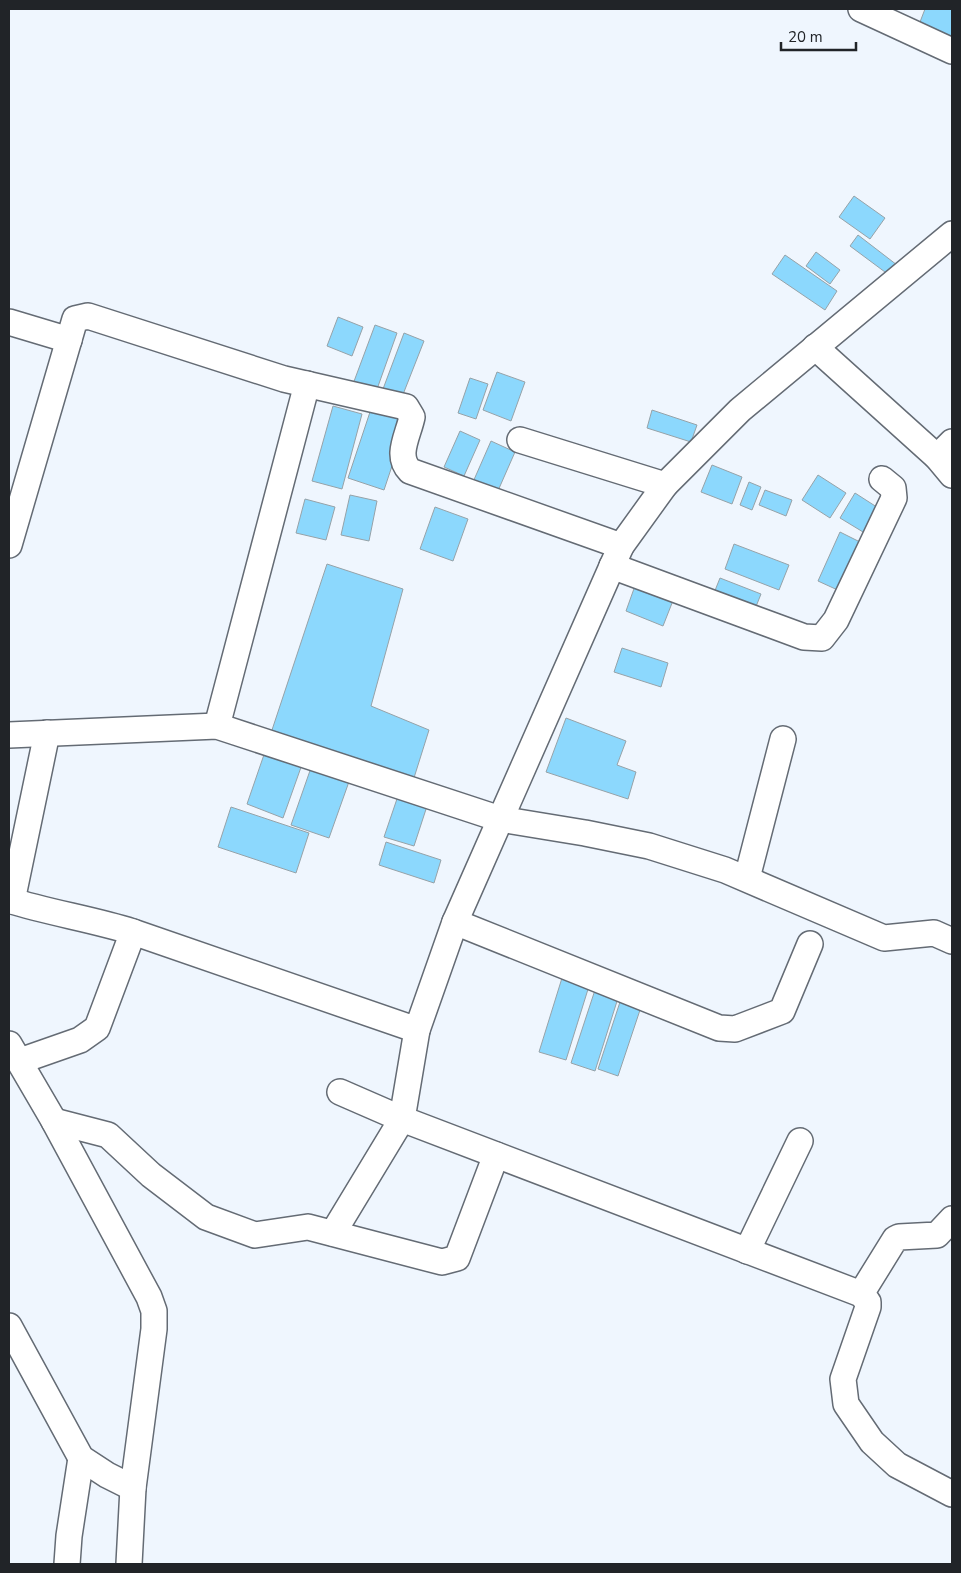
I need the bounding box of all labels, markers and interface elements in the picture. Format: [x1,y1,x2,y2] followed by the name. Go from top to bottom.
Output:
[781,20,856,52] scale bar
[788,27,823,47] text: 20 m

